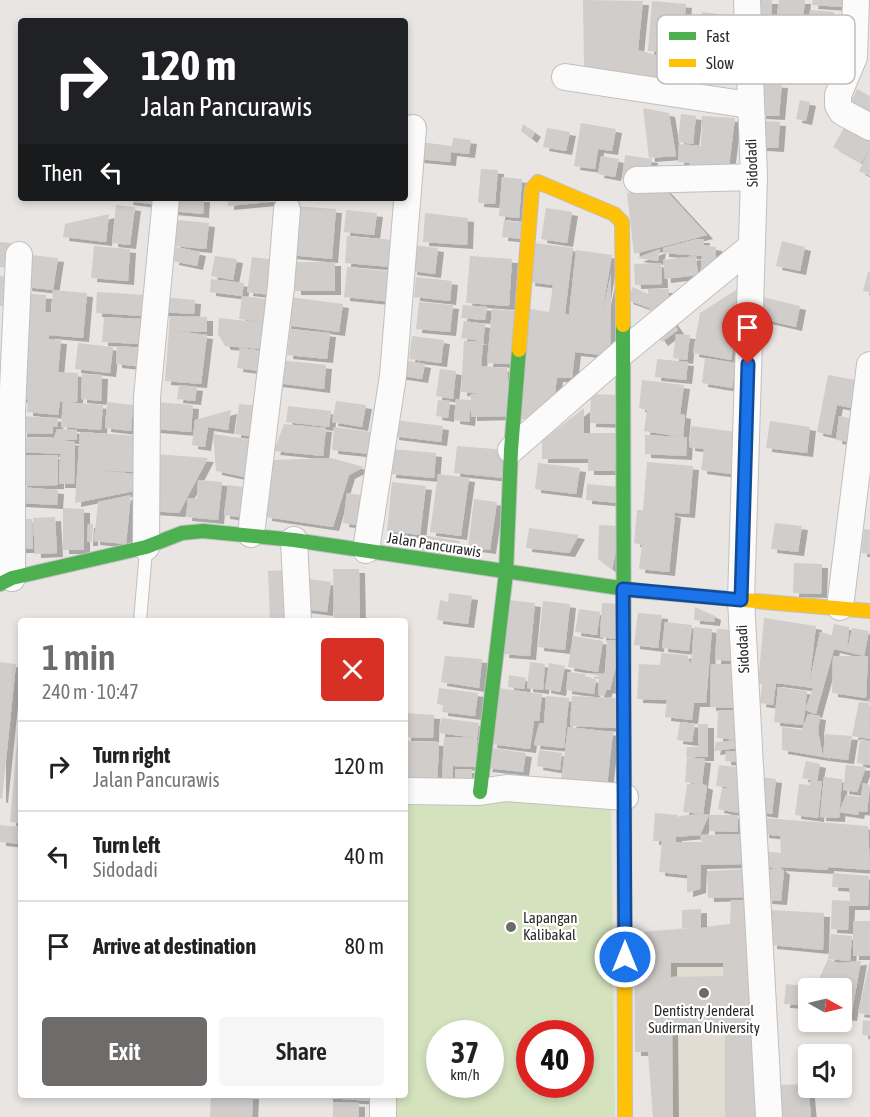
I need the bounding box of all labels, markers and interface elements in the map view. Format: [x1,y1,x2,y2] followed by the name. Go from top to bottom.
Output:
[657,15,855,84] legend
[706,27,730,45] text: Fast
[141,41,236,89] text: 120 m
[42,42,120,120] icon: right
[706,54,734,72] text: Slow
[141,91,312,122] text: Jalan Pancurawis
[742,138,761,188] street label: Sidodadi
[95,156,128,189] icon: left
[42,160,83,186] text: Then
[722,302,773,364] pin
[731,311,764,344] icon: arrive
[386,529,482,560] street label: Jalan Pancurawis
[733,624,752,674] street label: Sidodadi
[42,636,116,678] text: 1 min
[321,638,384,701] button: close
[42,680,139,703] text: 240 m · 10:47
[93,742,170,768] text: Turn right
[42,750,75,783] icon: right
[334,753,384,779] text: 120 m
[93,768,220,791] text: Jalan Pancurawis
[93,832,160,858] text: Turn left
[42,840,75,873] icon: left
[344,843,384,869] text: 40 m
[93,858,158,881] text: Sidodadi
[523,909,578,943] place label: Lapangan Kalibakal
[504,920,518,934] marker: Lapangan Kalibakal
[593,925,657,989] position arrow
[42,930,75,963] icon: arrive
[93,933,256,959] text: Arrive at destination
[344,933,384,959] text: 80 m
[798,978,852,1032] north arrow
[798,978,852,1098] map controls
[697,986,711,1000] marker: Dentistry Jenderal Sudirman University
[648,1002,760,1036] place label: Dentistry Jenderal Sudirman University
[42,1017,207,1086] button: Exit
[219,1017,384,1086] button: Share
[516,1020,594,1098] speed limit sign: 40
[451,1035,479,1069] text: 37
[798,1044,852,1098] button: sound
[450,1066,480,1083] text: km/h

